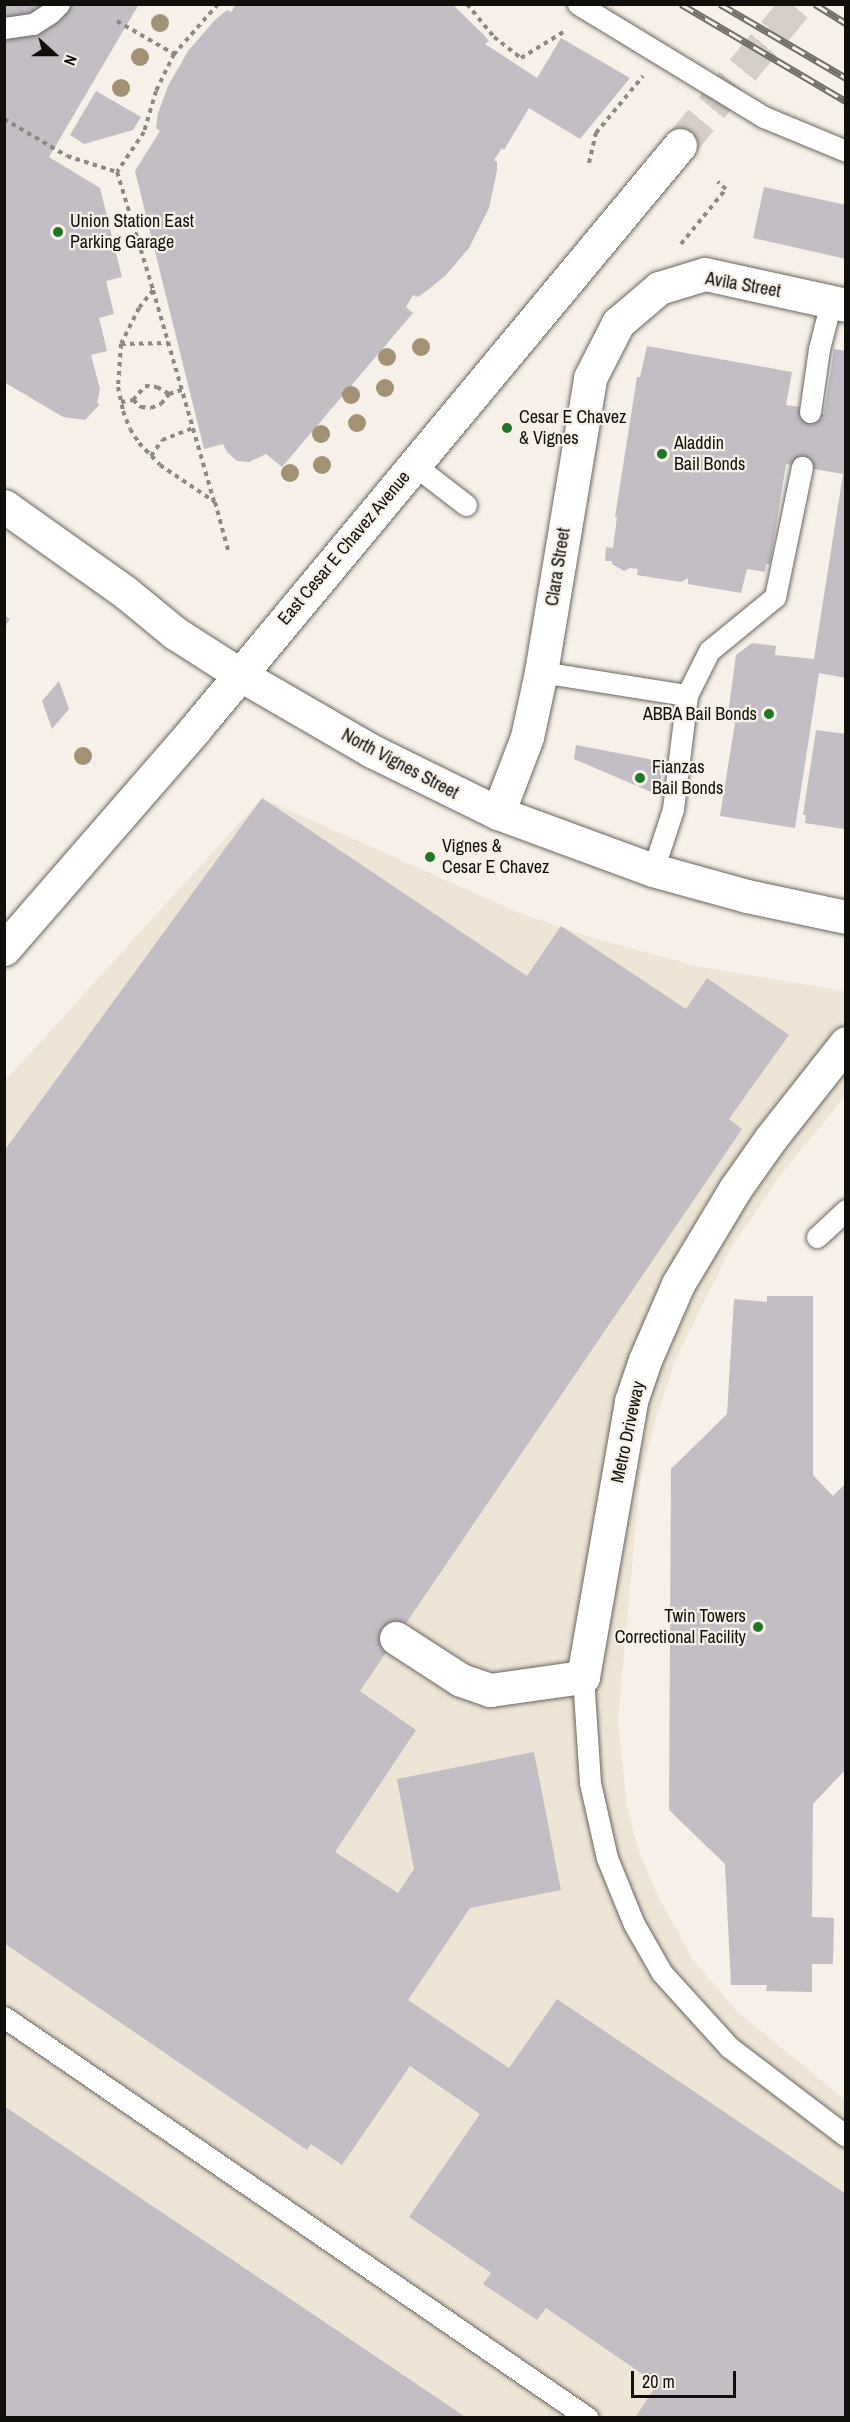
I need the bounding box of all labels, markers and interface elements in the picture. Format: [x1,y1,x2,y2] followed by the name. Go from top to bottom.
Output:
[24,24,84,84] north arrow
[59,52,83,69] text: N
[70,211,194,254] place label: Union Station East Parking Garage
[51,225,65,239] marker: Union Station East Parking Garage
[704,268,782,302] street label: Avila Street
[519,407,626,450] place label: Cesar E Chavez & Vignes
[500,421,514,435] marker: Cesar E Chavez & Vignes
[674,433,745,476] place label: Aladdin Bail Bonds
[655,447,669,461] marker: Aladdin Bail Bonds
[273,466,415,630] street label: East Cesar E Chavez Avenue
[541,526,575,608] street label: Clara Street
[642,703,757,725] place label: ABBA Bail Bonds
[762,707,776,721] marker: ABBA Bail Bonds
[338,724,462,804] street label: North Vignes Street
[652,757,723,800] place label: Fianzas Bail Bonds
[633,771,647,785] marker: Fianzas Bail Bonds
[442,836,549,878] place label: Vignes & Cesar E Chavez
[423,850,437,864] marker: Vignes & Cesar E Chavez
[607,1379,649,1485] street label: Metro Driveway
[615,1606,746,1648] place label: Twin Towers Correctional Facility
[751,1620,765,1634] marker: Twin Towers Correctional Facility
[634,2359,739,2397] scale bar
[642,2369,675,2394] text: 20 m

